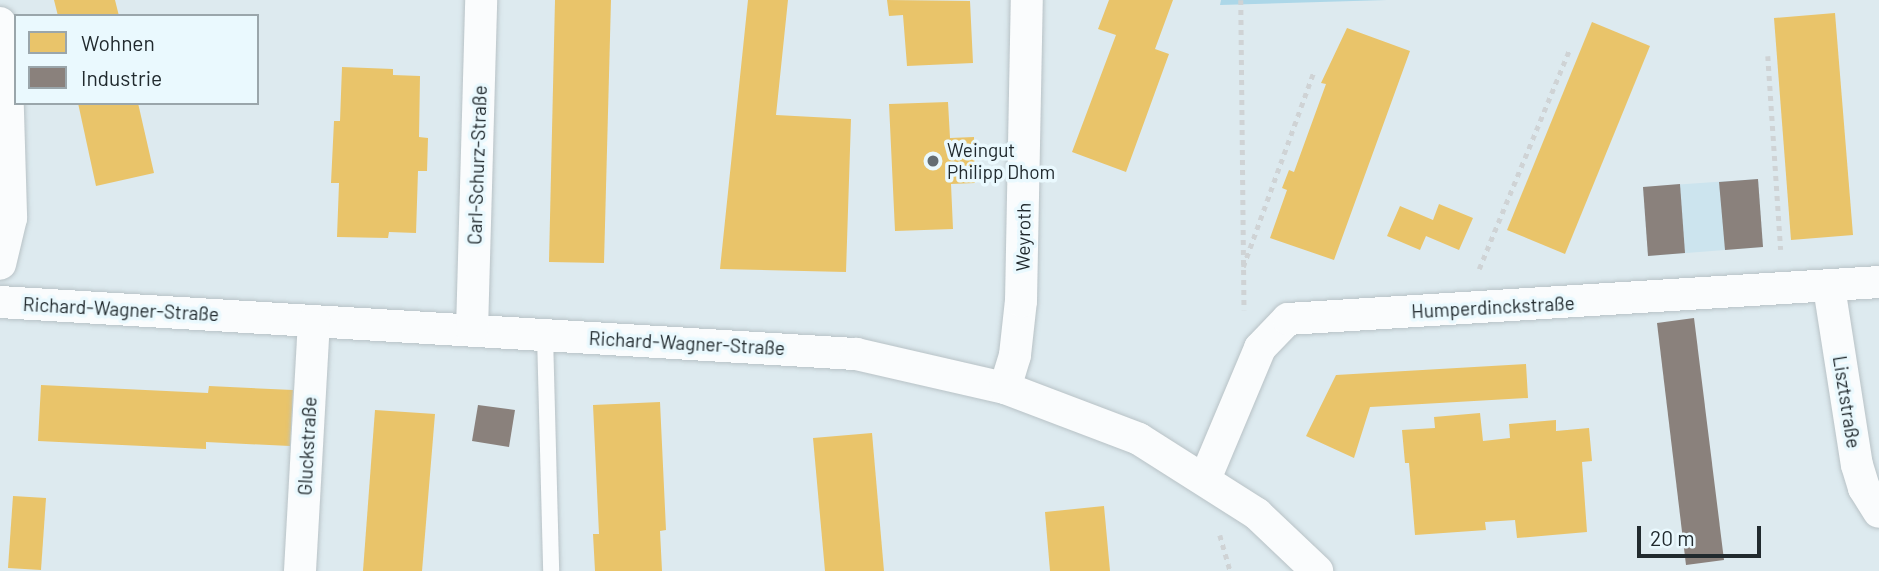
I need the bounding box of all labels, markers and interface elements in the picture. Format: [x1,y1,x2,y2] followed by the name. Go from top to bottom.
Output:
[14,14,259,105] legend
[81,30,155,55] text: Wohnen
[81,65,162,90] text: Industrie
[463,85,491,245] street label: Carl-Schurz-Straße
[947,139,1055,183] place label: Weingut Philipp Dhom
[925,153,941,169] marker: Weingut Philipp Dhom
[1011,203,1035,271] street label: Weyroth
[1411,291,1575,323] street label: Humperdinckstraße
[22,292,220,326] street label: Richard-Wagner-Straße
[588,326,786,360] street label: Richard-Wagner-Straße
[1828,354,1866,450] street label: Lisztstraße
[293,396,321,496] street label: Gluckstraße
[1641,512,1765,556] scale bar
[1650,525,1695,550] text: 20 m

